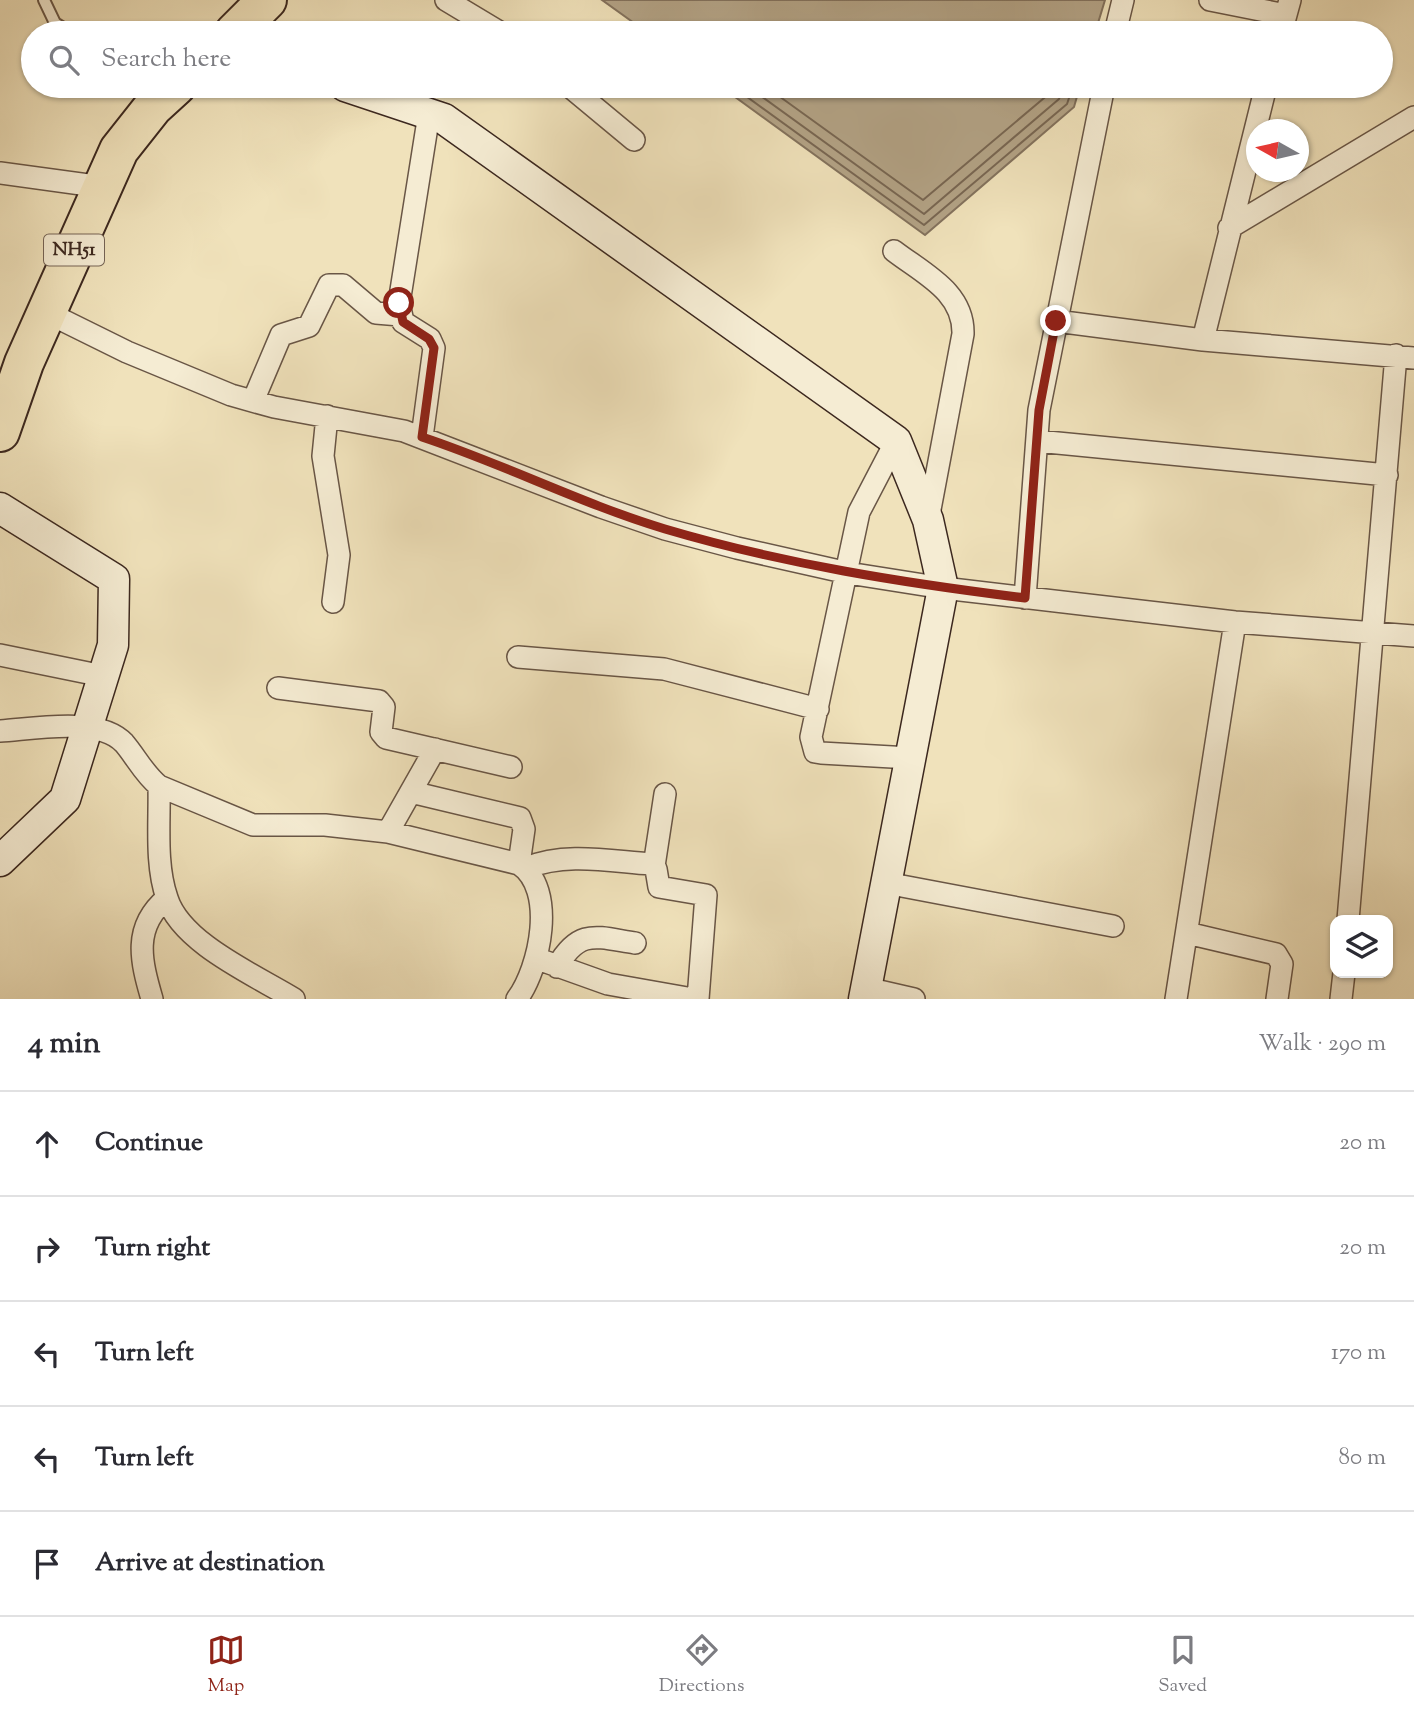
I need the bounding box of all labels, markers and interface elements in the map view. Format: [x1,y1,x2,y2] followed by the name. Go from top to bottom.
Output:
[21,21,1393,98] search box
[45,41,83,79] icon: search
[101,41,231,78] text: Search here
[1246,119,1309,182] north arrow
[44,234,104,266] road number: NH51
[383,287,414,318] route start
[1040,305,1071,336] route end
[1330,915,1393,978] map controls
[1330,915,1393,978] button: layers
[28,1023,101,1066] text: 4 min
[1258,1028,1386,1061] text: Walk · 290 m
[28,1125,66,1163] icon: ahead
[95,1125,203,1162] text: Continue
[1339,1127,1386,1160] text: 20 m
[28,1230,66,1268] icon: right
[95,1230,210,1267] text: Turn right
[1339,1232,1386,1265] text: 20 m
[28,1335,66,1373] icon: left
[95,1335,194,1372] text: Turn left
[1331,1337,1386,1370] text: 170 m
[28,1440,66,1478] icon: left
[95,1440,194,1477] text: Turn left
[1338,1442,1386,1475] text: 80 m
[28,1545,66,1583] icon: arrive
[95,1545,325,1582] text: Arrive at destination
[207,1631,245,1700] tab: Map
[659,1631,744,1700] tab: Directions
[1158,1631,1207,1700] tab: Saved

